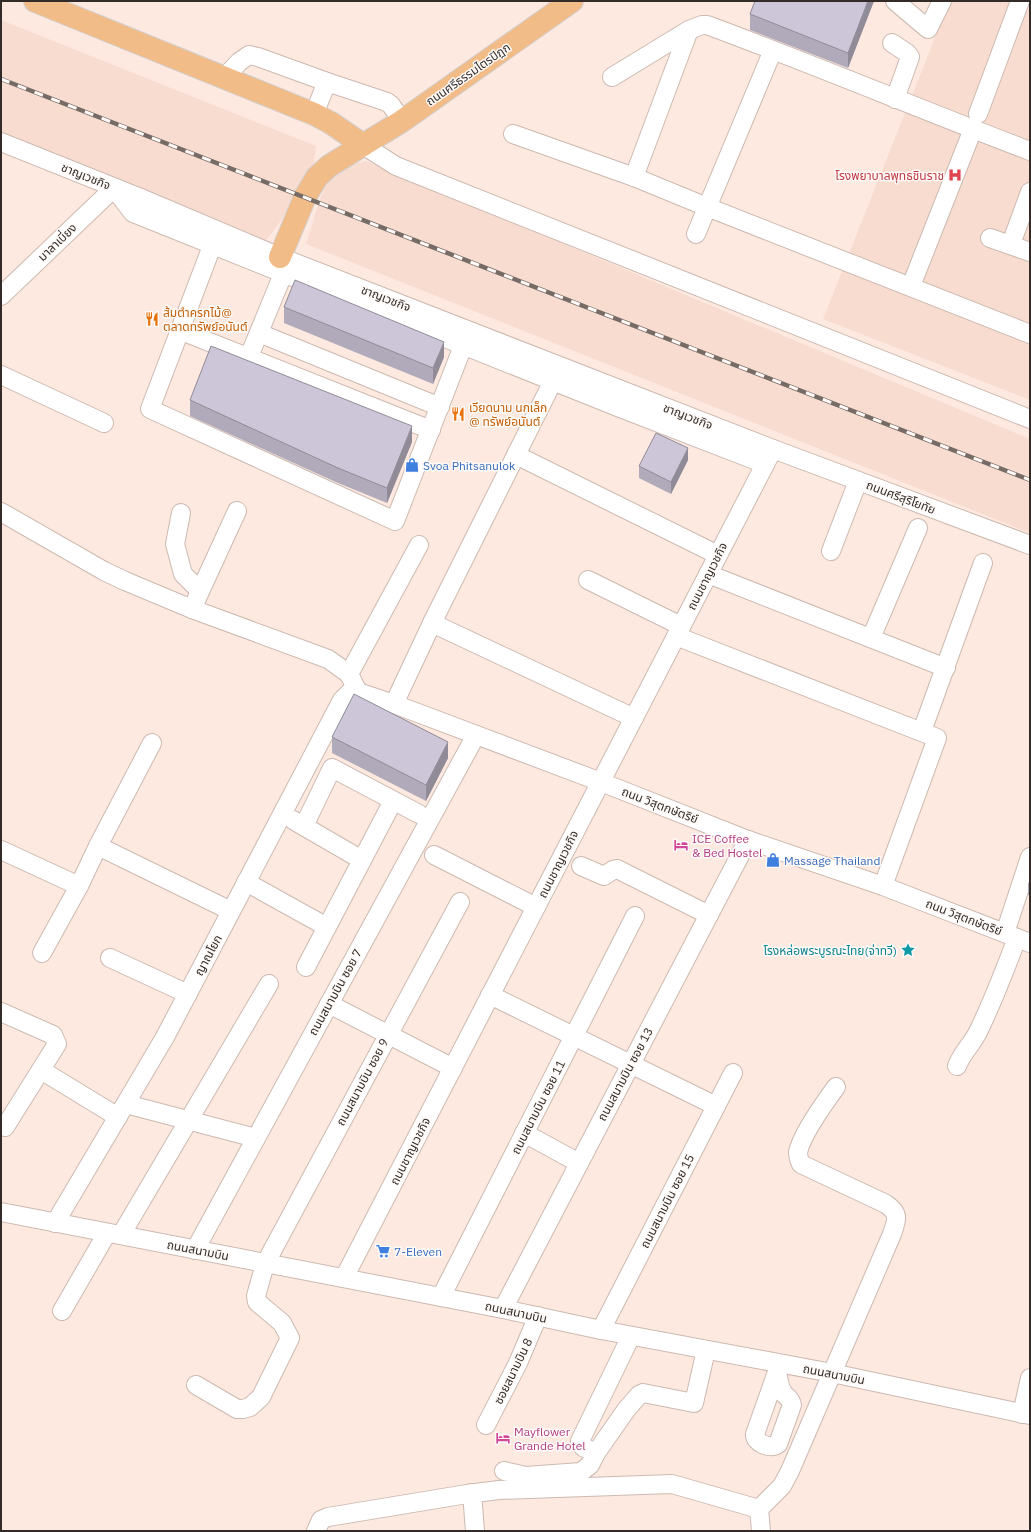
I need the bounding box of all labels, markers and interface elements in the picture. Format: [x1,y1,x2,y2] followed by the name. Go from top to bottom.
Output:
[423,39,513,109] street label: ถนนศรีธรรมไตรปิฎก
[59,159,113,193] street label: ชาญเวชกิจ
[947,167,963,183] hospital icon: โรงพยาบาลพุทธชินราช
[835,168,944,183] place label: โรงพยาบาลพุทธชินราช
[34,219,80,264] street label: มาลาเบี่ยง
[359,282,413,314] street label: ชาญเวชกิจ
[163,305,248,334] place label: ส้มตำครกไม้@ ตลาดทรัพย์อนันต์
[144,311,160,327] restaurant icon: ส้มตำครกไม้@ ตลาดทรัพย์อนันต์
[469,400,547,429] place label: เวียดนาม นกเล็ก @ ทรัพย์อนันต์
[661,400,715,432] street label: ชาญเวชกิจ
[450,406,466,422] restaurant icon: เวียดนาม นกเล็ก @ ทรัพย์อนันต์
[404,457,420,473] shop icon: Svoa Phitsanulok
[423,458,516,473] place label: Svoa Phitsanulok
[864,477,938,517] street label: ถนนศรีสุริโยทัย
[684,540,730,612] street label: ถนนชาญเวชกิจ
[620,784,700,826] street label: ถนน วิสุตกษัตริย์
[535,828,581,900] street label: ถนนชาญเวชกิจ
[692,831,762,860] place label: ICE Coffee & Bed Hostel
[673,837,689,853] hotel icon: ICE Coffee & Bed Hostel
[765,852,781,868] shop icon: Massage Thailand
[784,853,880,868] place label: Massage Thailand
[924,896,1004,938] street label: ถนน วิสุตกษัตริย์
[191,932,225,978] street label: ญาณโยก
[900,942,916,958] place icon: โรงหล่อพระบูรณะไทย(จ่าทวี)
[763,943,897,958] place label: โรงหล่อพระบูรณะไทย(จ่าทวี)
[305,946,365,1038] street label: ถนนสนามบิน ซอย 7
[594,1025,656,1123] street label: ถนนสนามบิน ซอย 13
[333,1036,391,1128] street label: ถนนสนามบิน ซอย 9
[508,1057,568,1157] street label: ถนนสนามบิน ซอย 11
[387,1115,433,1187] street label: ถนนชาญเวชกิจ
[637,1151,697,1251] street label: ถนนสนามบิน ซอย 15
[166,1237,230,1263] street label: ถนนสนามบิน
[375,1243,391,1259] supermarket icon: 7-Eleven
[394,1244,442,1259] place label: 7-Eleven
[484,1298,548,1326] street label: ถนนสนามบิน
[491,1335,535,1407] street label: ซอยสนามบิน 8
[802,1361,866,1387] street label: ถนนสนามบิน
[514,1424,586,1453] place label: Mayflower Grande Hotel
[495,1430,511,1446] hotel icon: Mayflower Grande Hotel

